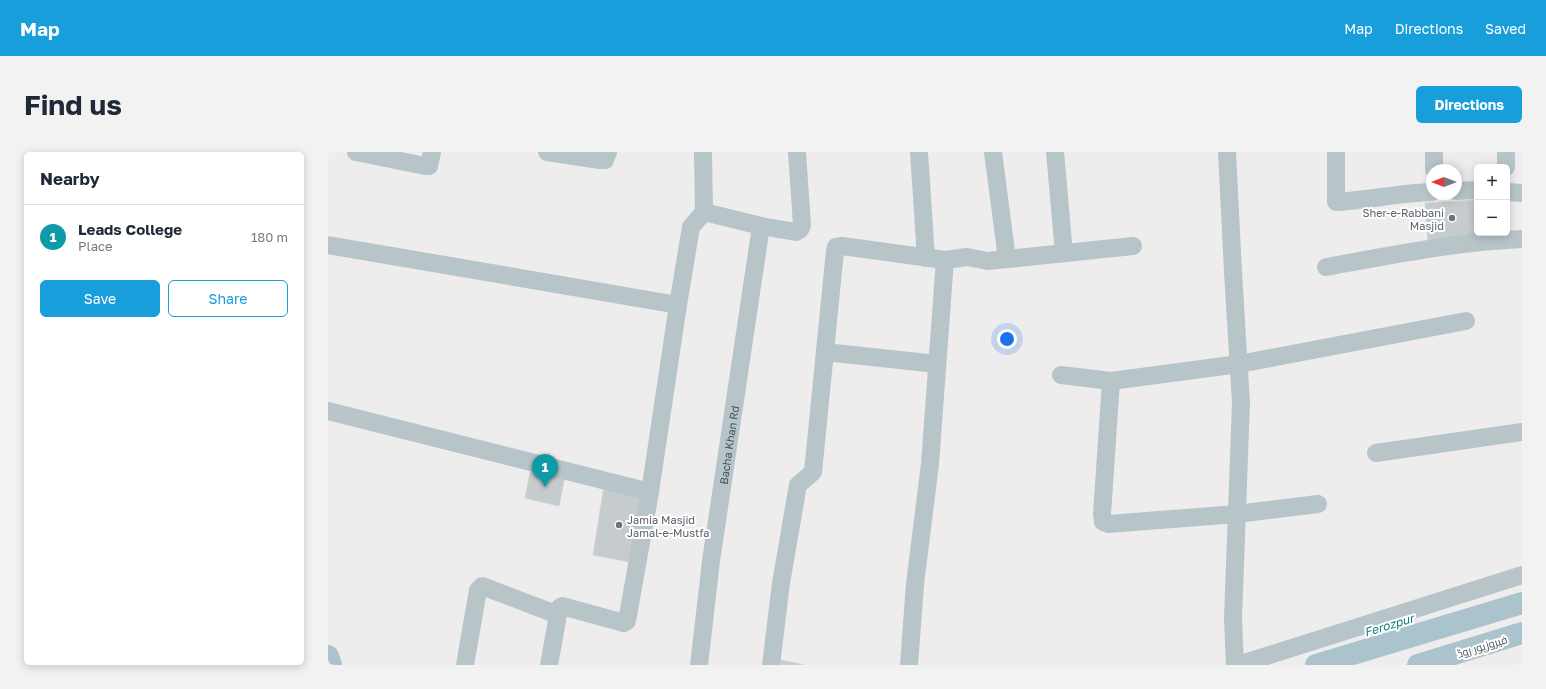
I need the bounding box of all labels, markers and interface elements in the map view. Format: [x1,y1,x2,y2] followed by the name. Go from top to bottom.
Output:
[20,17,60,40] text: Map
[1344,20,1373,37] text: Map
[1395,20,1463,37] text: Directions
[1485,20,1526,37] text: Saved
[1416,86,1522,123] button: Directions
[24,88,122,121] text: Find us
[1426,164,1462,200] north arrow
[1474,164,1510,236] map controls
[1474,164,1510,200] button: +
[40,168,100,189] text: Nearby
[1474,200,1510,236] button: −
[1362,206,1444,232] place label: Sher-e-Rabbani Masjid
[1447,213,1457,223] marker: Sher-e-Rabbani Masjid
[78,220,182,238] text: Leads College
[50,229,56,245] text: 1
[251,229,288,245] text: 180 m
[78,238,113,254] text: Place
[40,280,160,317] button: Save
[168,280,288,317] button: Share
[997,329,1017,349] your location
[716,405,741,485] street label: Bacha Khan Rd
[532,454,558,487] pin: 1
[627,513,709,539] place label: Jamia Masjid Jamal-e-Mustfa
[614,520,624,530] marker: Jamia Masjid Jamal-e-Mustfa
[1362,610,1418,640] water label: Ferozpur
[1455,632,1509,661] street label: فیروزپور روڈ

